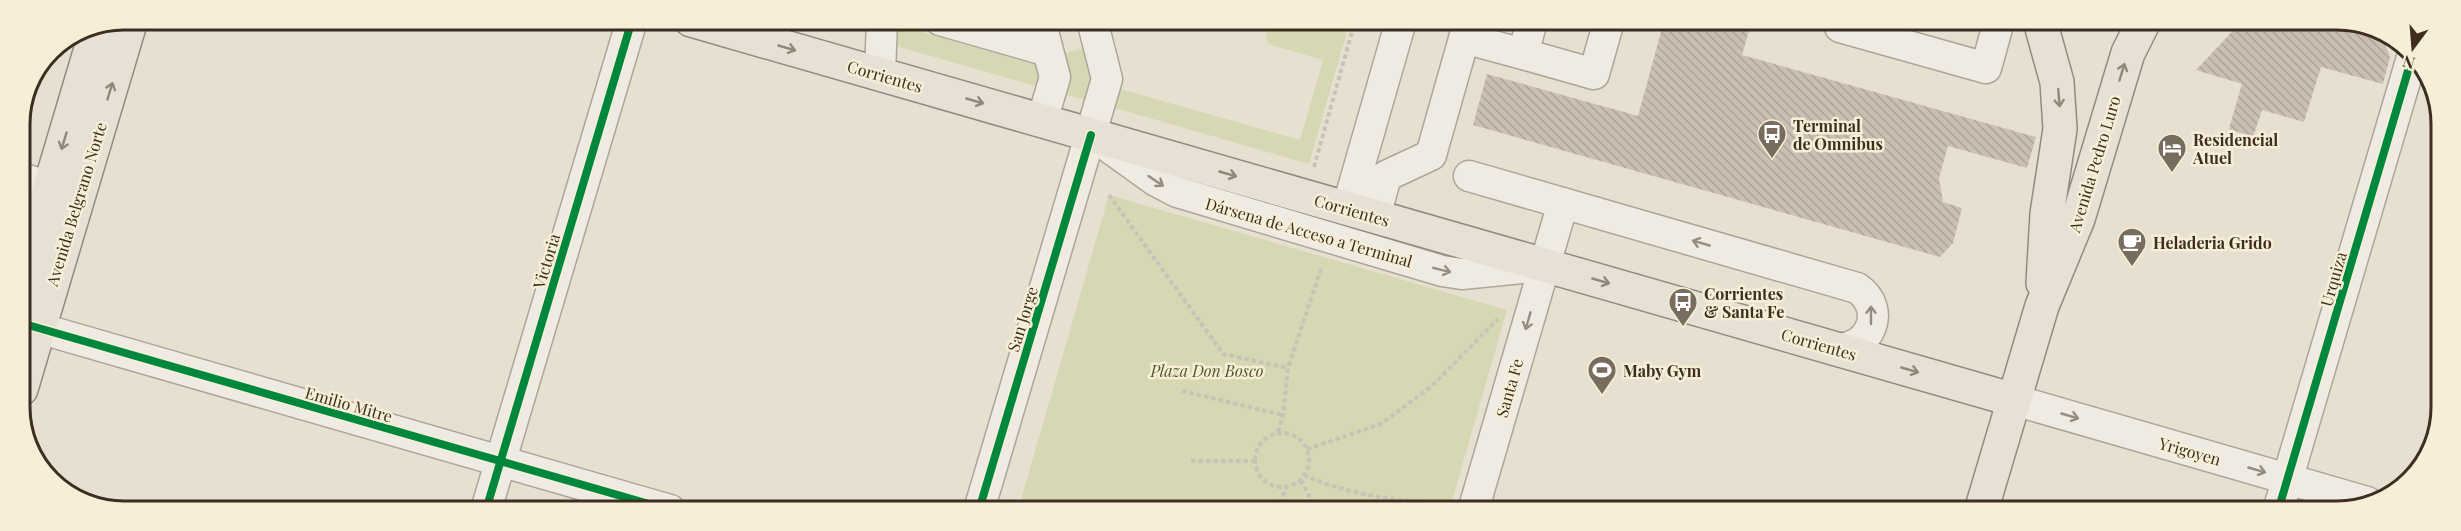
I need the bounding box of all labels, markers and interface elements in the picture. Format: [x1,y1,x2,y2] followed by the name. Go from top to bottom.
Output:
[2383,18,2443,78] north arrow
[777,43,796,54] one-way arrow
[2400,51,2417,75] text: N
[845,55,925,97] street label: Corrientes
[2117,63,2128,82] one-way arrow
[105,82,116,101] one-way arrow
[2054,88,2065,108] one-way arrow
[2063,93,2125,236] street label: Avenida Pedro Luro
[965,96,984,108] one-way arrow
[1793,115,1883,154] place label: Terminal de Omnibus
[1756,118,1788,160] bus stop icon: Terminal de Omnibus
[41,120,111,289] street label: Avenida Belgrano Norte
[2192,129,2278,168] place label: Residencial Atuel
[58,131,69,150] one-way arrow
[2156,132,2188,174] hotel icon: Residencial Atuel
[1218,169,1237,180] one-way arrow
[1147,175,1164,187] one-way arrow
[1312,189,1392,231] street label: Corrientes
[1203,192,1415,272] street label: Dársena de Acceso a Terminal
[2116,226,2148,268] cafe icon: Heladeria Grido
[527,231,564,292] street label: Victoria
[2153,232,2272,253] place label: Heladeria Grido
[1692,237,1711,248] one-way arrow
[2315,249,2351,309] street label: Urquiza
[1432,265,1451,277] one-way arrow
[1591,276,1610,288] one-way arrow
[1704,283,1784,322] place label: Corrientes & Santa Fe
[1002,284,1042,354] street label: San Jorge
[1667,286,1699,328] bus stop icon: Corrientes & Santa Fe
[1865,305,1877,325] one-way arrow
[1522,312,1533,331] one-way arrow
[1779,323,1859,365] street label: Corrientes
[1586,354,1618,396] sports icon: Maby Gym
[1491,356,1527,420] street label: Santa Fe
[1149,360,1264,381] park label: Plaza Don Bosco
[1623,360,1702,381] place label: Maby Gym
[1900,365,1919,376] one-way arrow
[303,382,395,426] street label: Emilio Mitre
[2060,411,2079,423] one-way arrow
[2156,432,2224,470] street label: Yrigoyen
[2248,465,2267,476] one-way arrow

